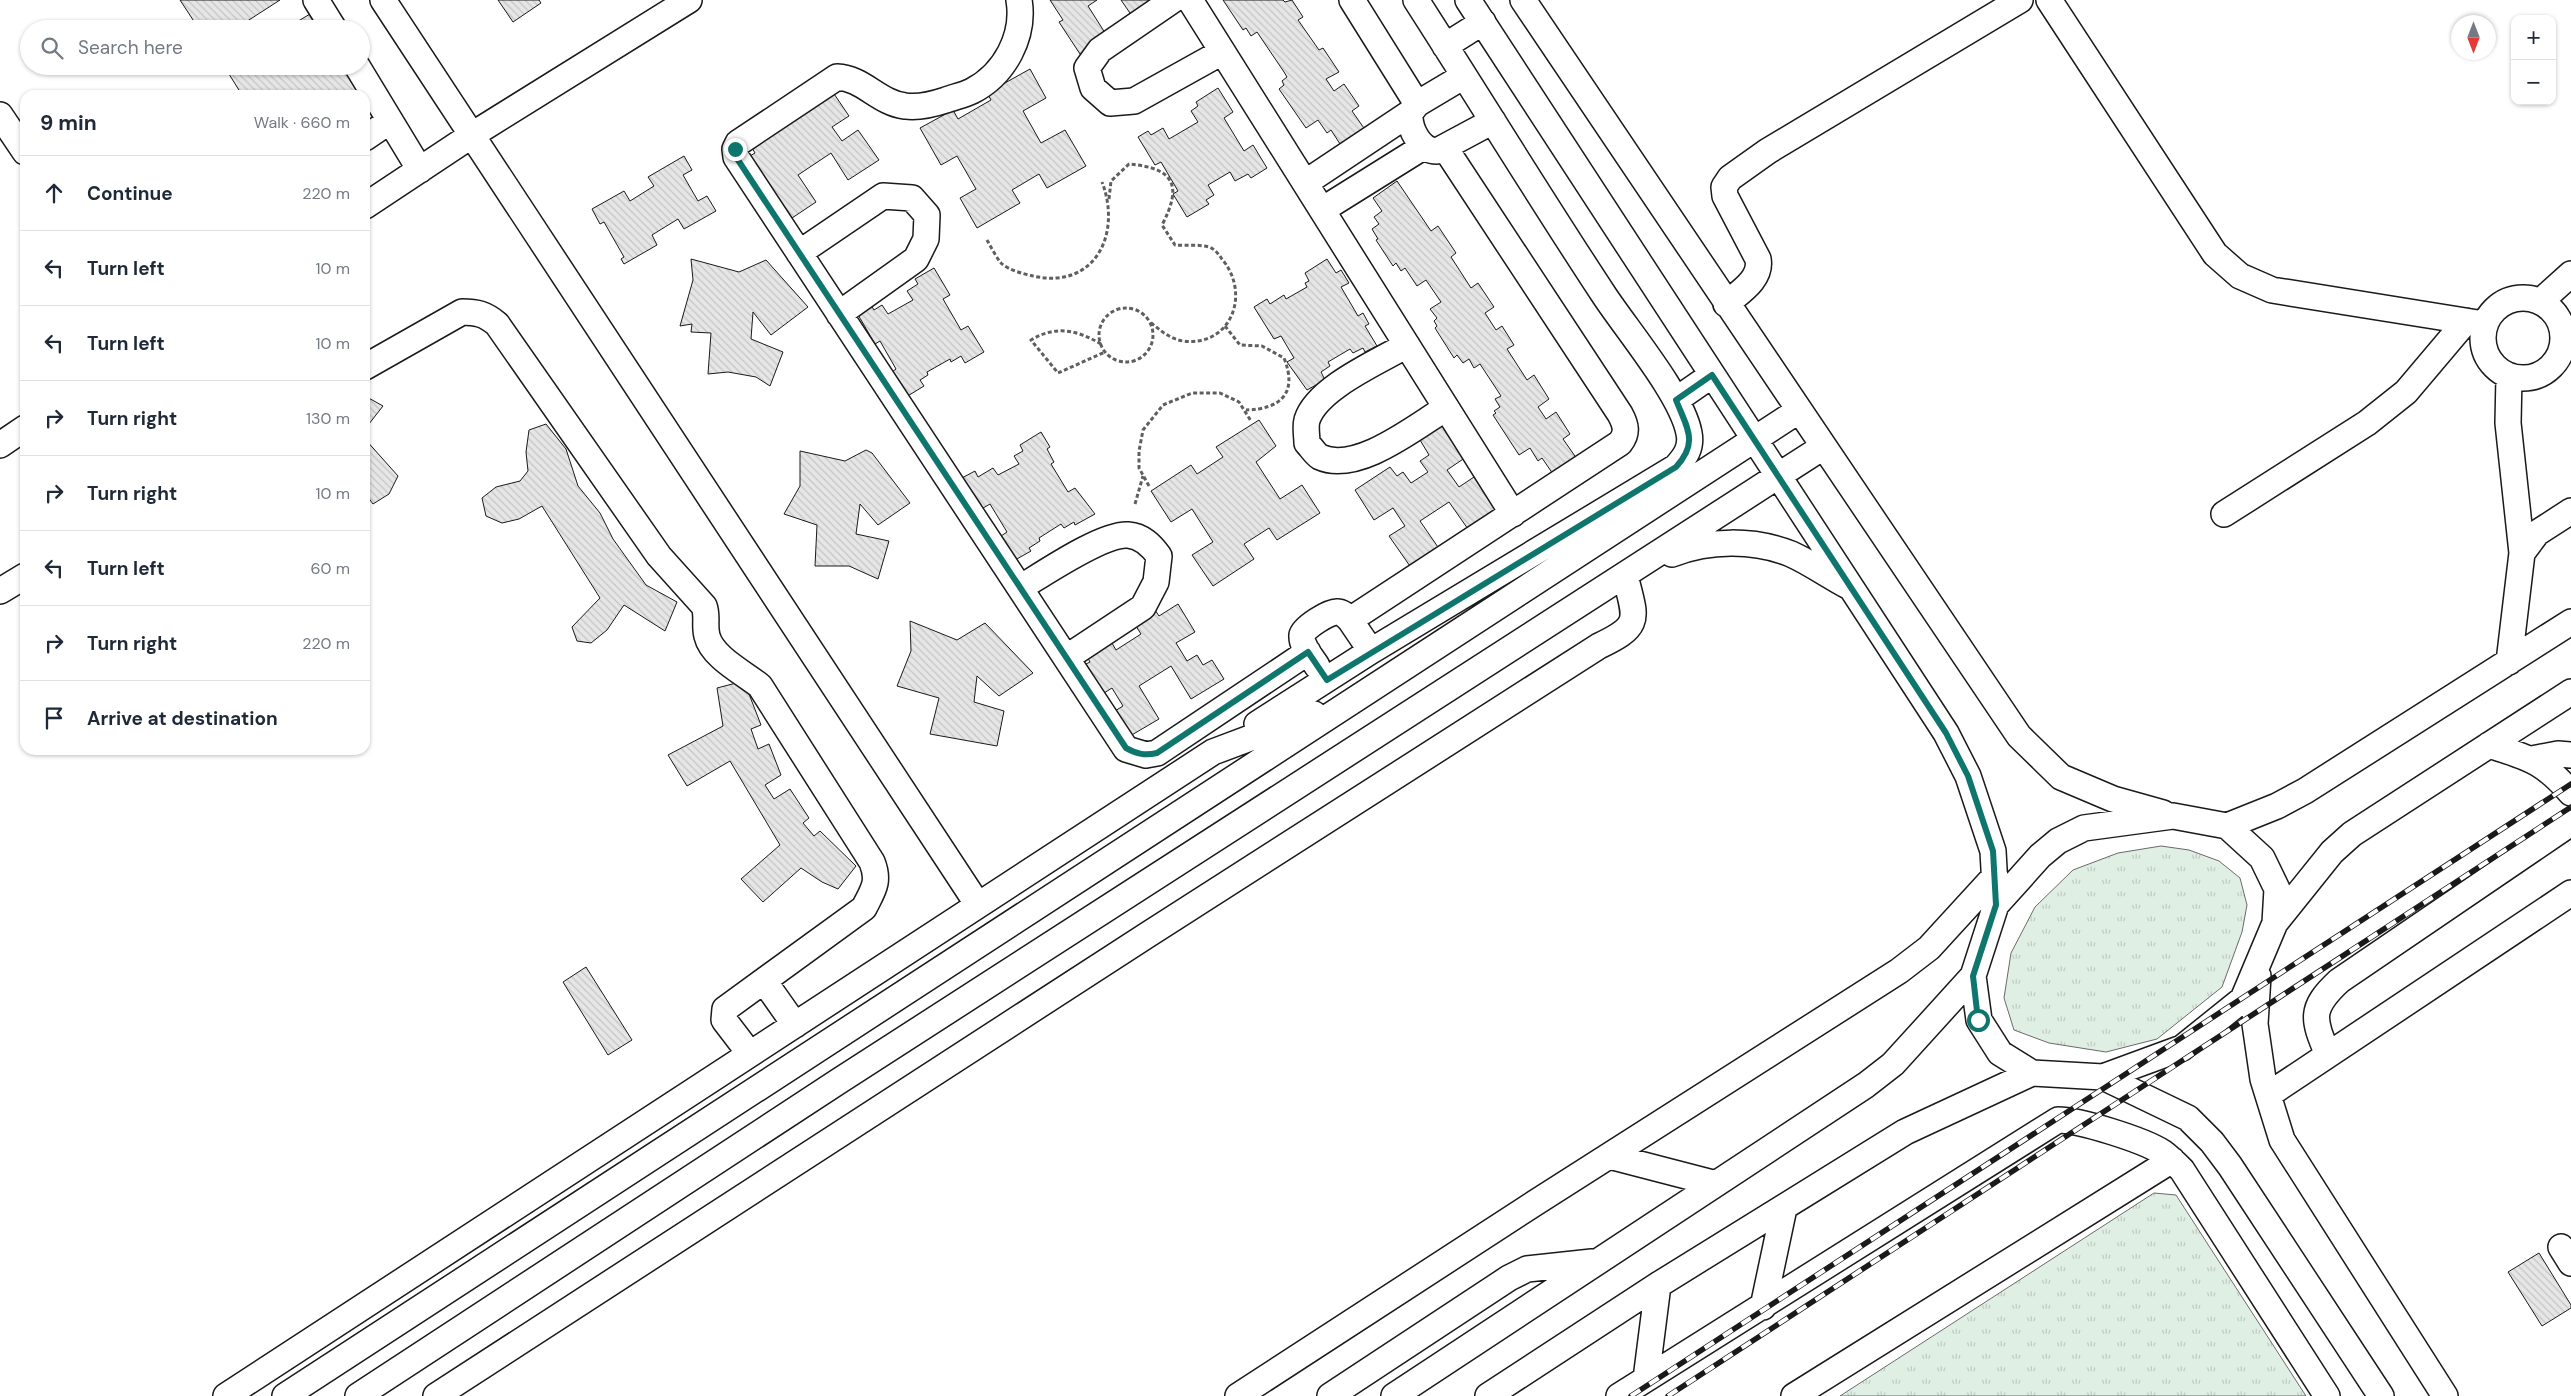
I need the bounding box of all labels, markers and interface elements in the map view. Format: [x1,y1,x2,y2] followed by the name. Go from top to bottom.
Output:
[2451,15,2496,60] north arrow
[2511,15,2556,105] map controls
[2511,15,2556,60] button: +
[20,20,370,75] search box
[38,34,66,62] icon: search
[78,35,183,60] text: Search here
[2511,60,2556,105] button: −
[40,109,97,137] text: 9 min
[254,112,350,133] text: Walk · 660 m
[724,138,747,161] route end
[40,179,68,207] icon: ahead
[87,181,173,206] text: Continue
[302,183,350,204] text: 220 m
[40,254,68,282] icon: left
[87,256,165,281] text: Turn left
[316,258,350,279] text: 10 m
[40,329,68,357] icon: left
[87,331,165,356] text: Turn left
[316,333,350,354] text: 10 m
[40,404,68,432] icon: right
[87,406,177,431] text: Turn right
[306,408,350,429] text: 130 m
[40,479,68,507] icon: right
[87,481,177,506] text: Turn right
[316,483,350,504] text: 10 m
[40,554,68,582] icon: left
[87,556,165,581] text: Turn left
[310,558,350,579] text: 60 m
[40,629,68,657] icon: right
[87,631,177,656] text: Turn right
[302,633,350,654] text: 220 m
[40,704,68,732] icon: arrive
[87,706,278,731] text: Arrive at destination
[1967,1009,1990,1032] route start

